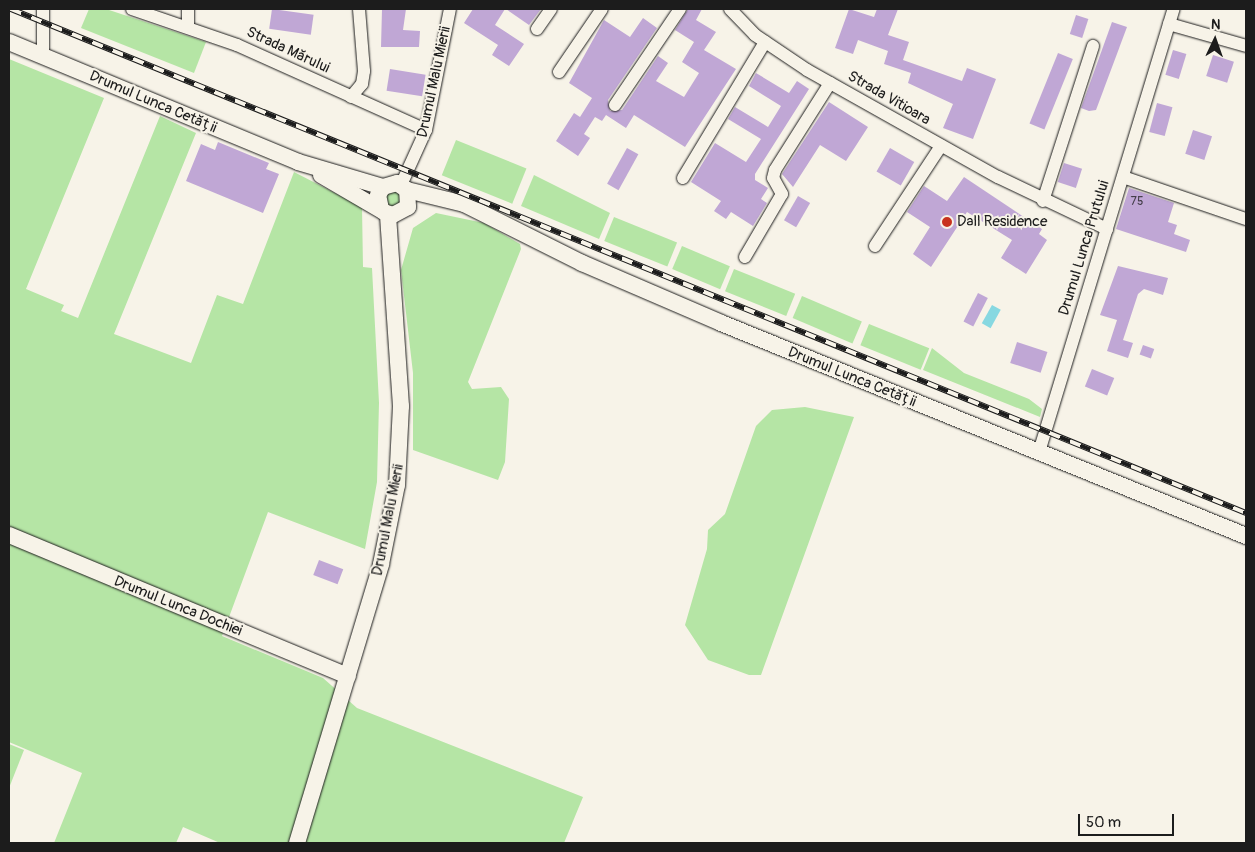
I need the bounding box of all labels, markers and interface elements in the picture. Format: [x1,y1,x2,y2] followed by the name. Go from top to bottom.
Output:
[1190,15,1240,65] north arrow
[1211,16,1221,33] text: N
[243,23,333,77] street label: Strada Mărului
[413,25,455,139] street label: Drumul Malu Mierii
[87,67,219,137] street label: Drumul Lunca Cetății
[844,67,934,129] street label: Strada Vitioara
[1055,178,1113,318] street label: Drumul Lunca Prutului
[1131,195,1143,209] house number: 75
[957,213,1047,231] place label: Dall Residence
[941,216,953,228] marker: Dall Residence
[785,343,919,411] street label: Drumul Lunca Cetății
[368,463,408,577] street label: Drumul Malu Mierii
[111,572,245,640] street label: Drumul Lunca Dochiei
[1080,804,1176,836] scale bar
[1086,813,1121,832] text: 50 m

